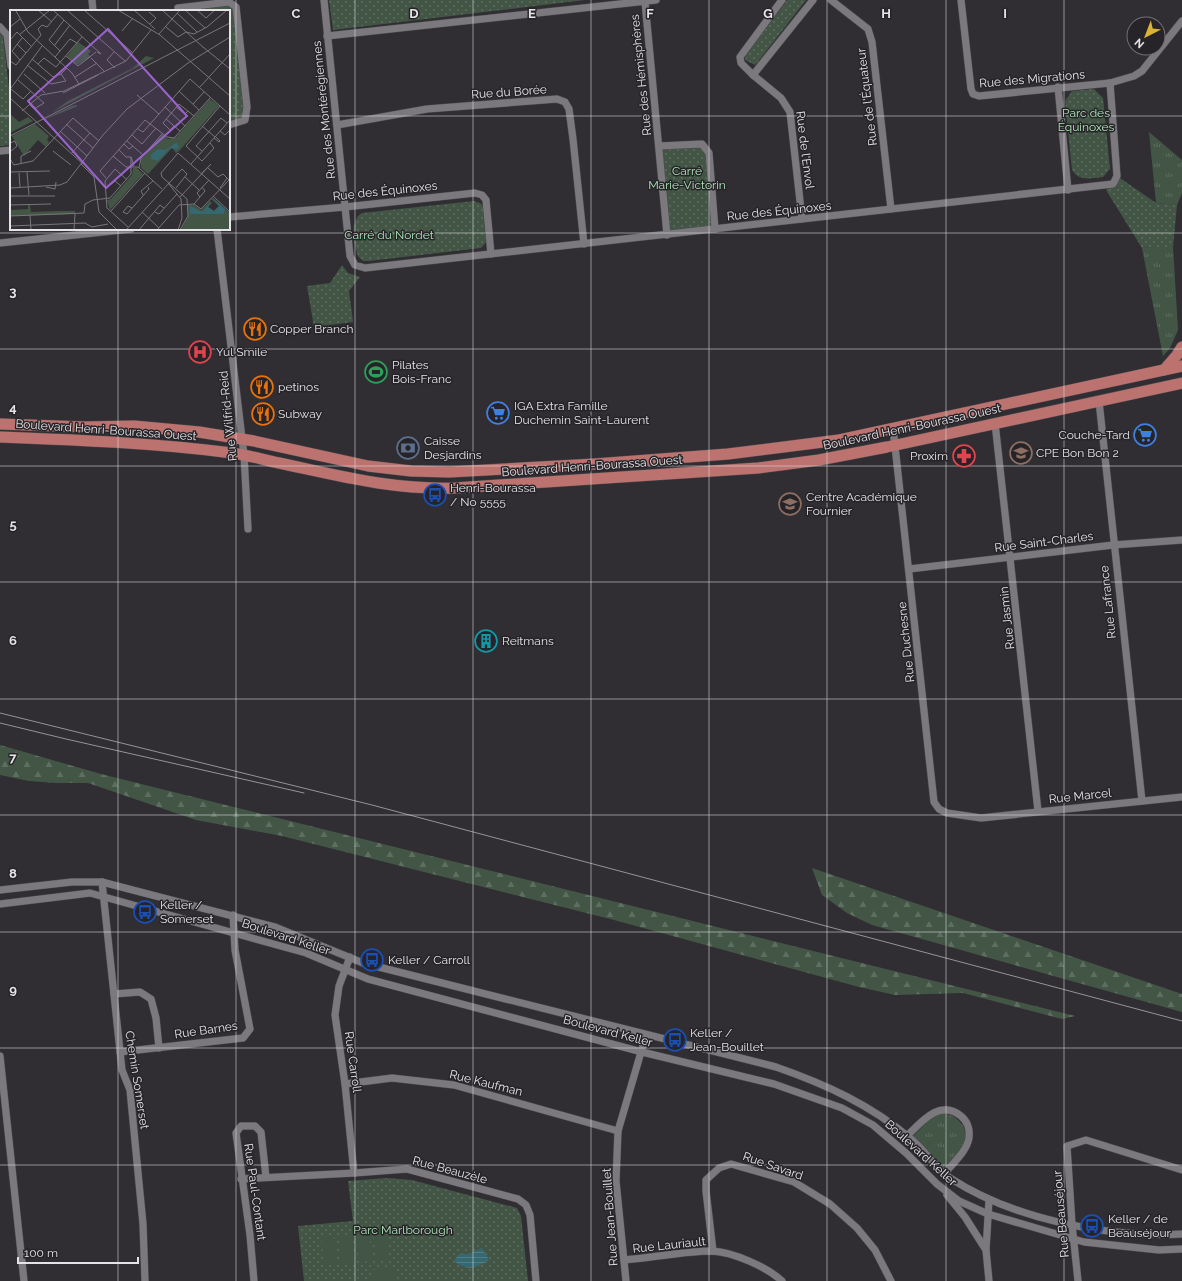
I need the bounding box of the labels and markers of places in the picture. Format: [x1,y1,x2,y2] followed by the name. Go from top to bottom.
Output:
[242,316,268,342] restaurant icon: Copper Branch
[270,322,354,336] place label: Copper Branch
[187,339,213,365] hospital icon: Yul Smile
[216,345,267,359] place label: Yul Smile
[392,358,452,386] place label: Pilates Bois-Franc
[363,359,389,385] sports icon: Pilates Bois-Franc
[249,374,275,400] restaurant icon: petinos
[278,380,319,394] place label: petinos
[514,399,649,427] place label: IGA Extra Famille Duchemin Saint-Laurent
[485,400,511,426] supermarket icon: IGA Extra Famille Duchemin Saint-Laurent
[250,401,276,427] restaurant icon: Subway
[278,407,323,421] place label: Subway
[1132,422,1158,448] supermarket icon: Couche-Tard
[1058,428,1130,442] place label: Couche-Tard
[424,434,482,462] place label: Caisse Desjardins
[395,435,421,461] bank icon: Caisse Desjardins
[1008,440,1034,466] school or university icon: CPE Bon Bon 2
[951,443,977,469] pharmacy icon: Proxim
[1036,446,1119,460] place label: CPE Bon Bon 2
[910,449,948,463] place label: Proxim
[450,481,536,509] place label: Henri-Bourassa / No 5555
[422,482,448,508] bus stop icon: Henri-Bourassa / No 5555
[806,490,917,518] place label: Centre Académique Fournier
[777,491,803,517] school or university icon: Centre Académique Fournier
[473,628,499,654] building icon: Reitmans
[502,634,554,648] place label: Reitmans
[160,898,214,926] place label: Keller / Somerset
[132,899,158,925] bus stop icon: Keller / Somerset
[359,947,385,973] bus stop icon: Keller / Carroll
[388,953,471,967] place label: Keller / Carroll
[690,1026,764,1054] place label: Keller / Jean-Bouillet
[662,1027,688,1053] bus stop icon: Keller / Jean-Bouillet
[1108,1212,1172,1240] place label: Keller / de Beauséjour
[1079,1213,1105,1239] bus stop icon: Keller / de Beauséjour

